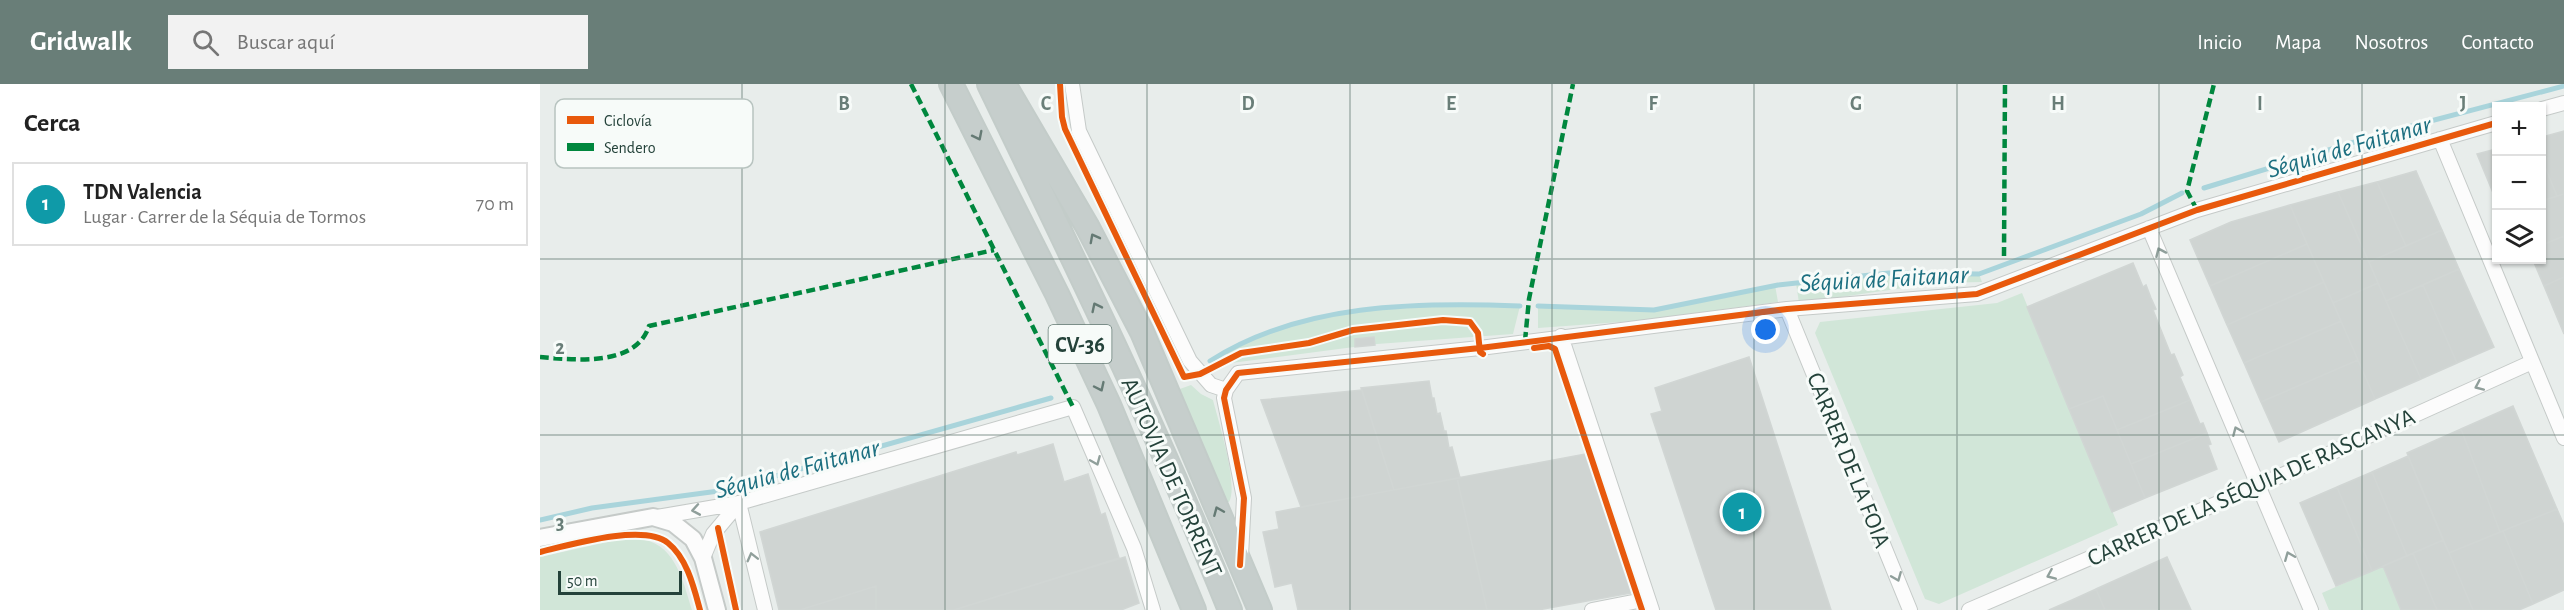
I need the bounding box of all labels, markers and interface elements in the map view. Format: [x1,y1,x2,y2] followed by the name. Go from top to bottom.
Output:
[168,15,588,69] search box
[189,26,222,59] icon: search
[30,28,132,56] text: Gridwalk
[237,31,335,53] text: Buscar aquí
[2197,32,2242,53] text: Inicio
[2275,32,2322,53] text: Mapa
[2355,32,2428,53] text: Nosotros
[2461,32,2534,53] text: Contacto
[838,94,850,114] text: B
[1041,94,1052,114] text: C
[1241,94,1255,114] text: D
[1446,94,1456,114] text: E
[1648,94,1658,114] text: F
[1850,94,1862,114] text: G
[2051,94,2065,114] text: H
[2257,94,2263,114] text: I
[2460,94,2466,114] text: J
[555,99,753,168] legend
[2492,102,2546,264] map controls
[2492,102,2546,156] button: +
[24,110,81,136] text: Cerca
[2264,111,2436,183] water label: Séquia de Faitanar
[604,113,652,129] text: Ciclovía
[970,130,982,141] one-way arrow
[604,140,656,156] text: Sendero
[2492,156,2546,210] button: −
[83,181,202,203] text: TDN Valencia
[42,194,49,214] text: 1
[476,194,514,214] text: 70 m
[83,207,366,227] text: Lugar · Carrer de la Séquia de Tormos
[2492,210,2546,264] button: layers
[1089,234,1101,245] one-way arrow
[2155,247,2167,258] one-way arrow
[1799,262,1971,296] water label: Séquia de Faitanar
[1092,302,1104,313] one-way arrow
[1751,315,1780,344] your location
[1048,325,1112,363] road number: CV-36
[555,338,565,358] text: 2
[1802,369,1894,552] street label: CARRER DE LA FOIA
[1116,374,1226,581] street label: AUTOVIA DE TORRENT
[2474,379,2485,391] one-way arrow
[1093,380,1105,391] one-way arrow
[2083,403,2419,571] street label: CARRER DE LA SÉQUIA DE RASCANYA
[2232,426,2244,437] one-way arrow
[712,434,884,503] water label: Séquia de Faitanar
[1089,455,1101,466] one-way arrow
[1722,490,1762,534] pin: 1
[691,504,700,516] one-way arrow
[1213,506,1225,517] one-way arrow
[556,513,564,533] text: 3
[2284,551,2296,562] one-way arrow
[746,552,759,562] one-way arrow
[558,568,682,596] scale bar
[2046,568,2057,580] one-way arrow
[1890,571,1902,582] one-way arrow
[567,573,598,589] text: 50 m

